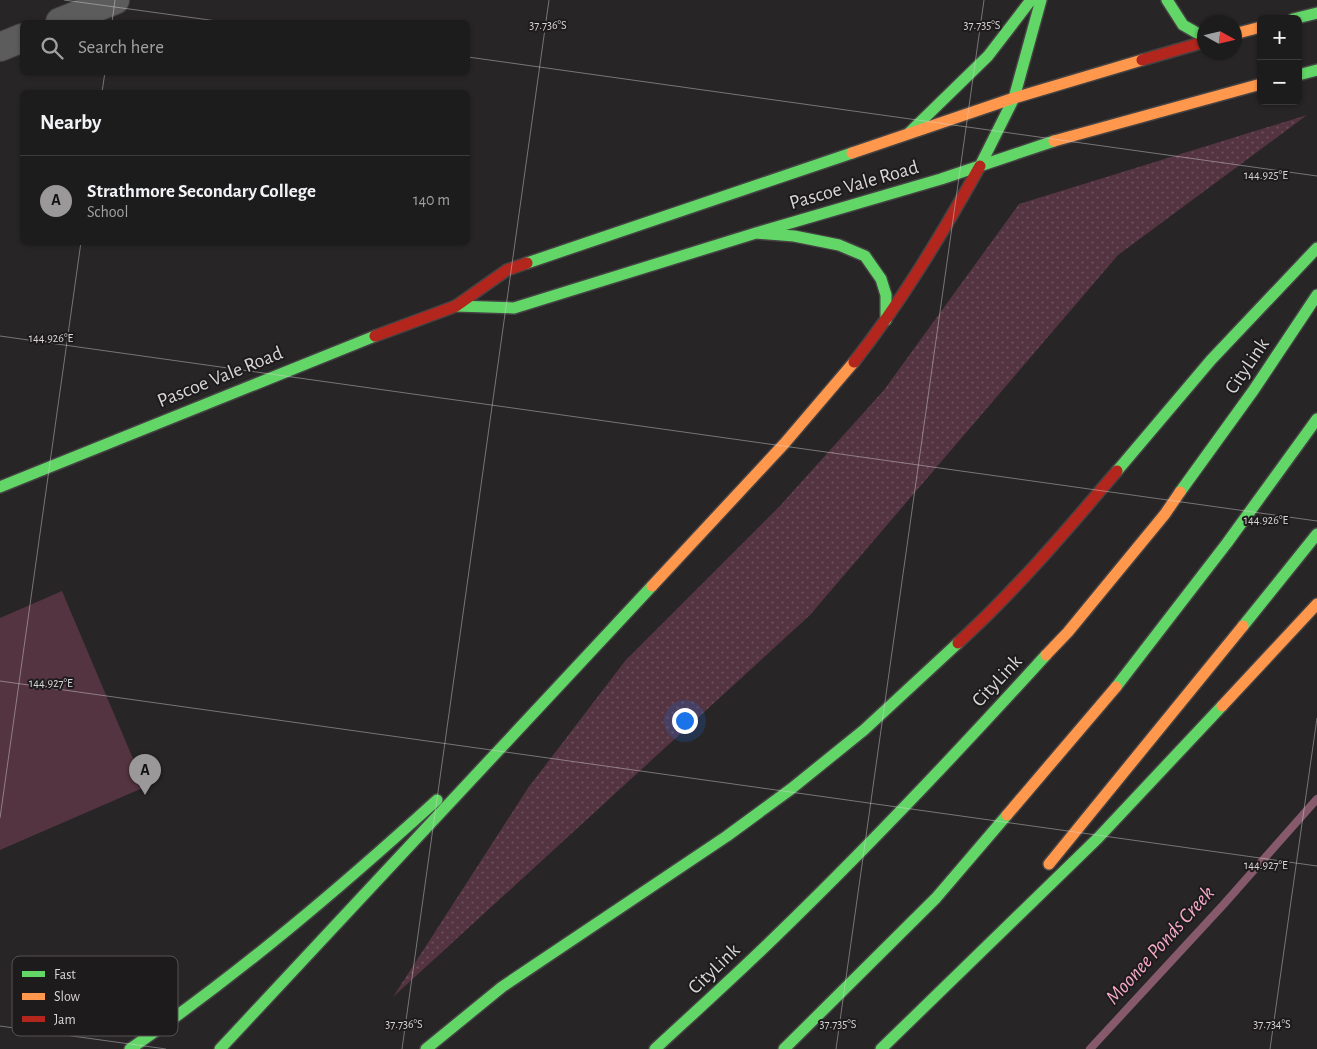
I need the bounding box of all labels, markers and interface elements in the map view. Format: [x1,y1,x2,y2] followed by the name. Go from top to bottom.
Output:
[1197,15,1242,60] north arrow
[1257,15,1302,105] map controls
[1257,15,1302,60] button: +
[529,19,567,31] text: 37.736°S
[964,19,1001,31] text: 37.735°S
[20,20,470,75] search box
[38,34,66,62] icon: search
[78,38,164,57] text: Search here
[1257,60,1302,105] button: −
[40,112,101,133] text: Nearby
[787,157,921,213] street label: Pascoe Vale Road
[1244,169,1288,181] text: 144.925°E
[87,182,316,201] text: Strathmore Secondary College
[51,192,61,208] text: A
[413,192,450,208] text: 140 m
[87,204,128,220] text: School
[29,332,73,344] text: 144.926°E
[1221,334,1273,398] street label: CityLink
[154,343,286,411] street label: Pascoe Vale Road
[1244,514,1288,526] text: 144.926°E
[968,651,1026,711] street label: CityLink
[29,677,73,689] text: 144.927°E
[672,708,698,734] your location
[129,754,161,795] pin: A
[1244,859,1288,871] text: 144.927°E
[1102,882,1218,1008] water label: Moonee Ponds Creek
[684,940,744,998] street label: CityLink
[12,956,178,1036] legend
[54,968,76,982] text: Fast
[54,990,81,1004] text: Slow
[54,1013,76,1027] text: Jam
[385,1018,423,1030] text: 37.736°S
[820,1018,857,1030] text: 37.735°S
[1253,1018,1291,1030] text: 37.734°S

